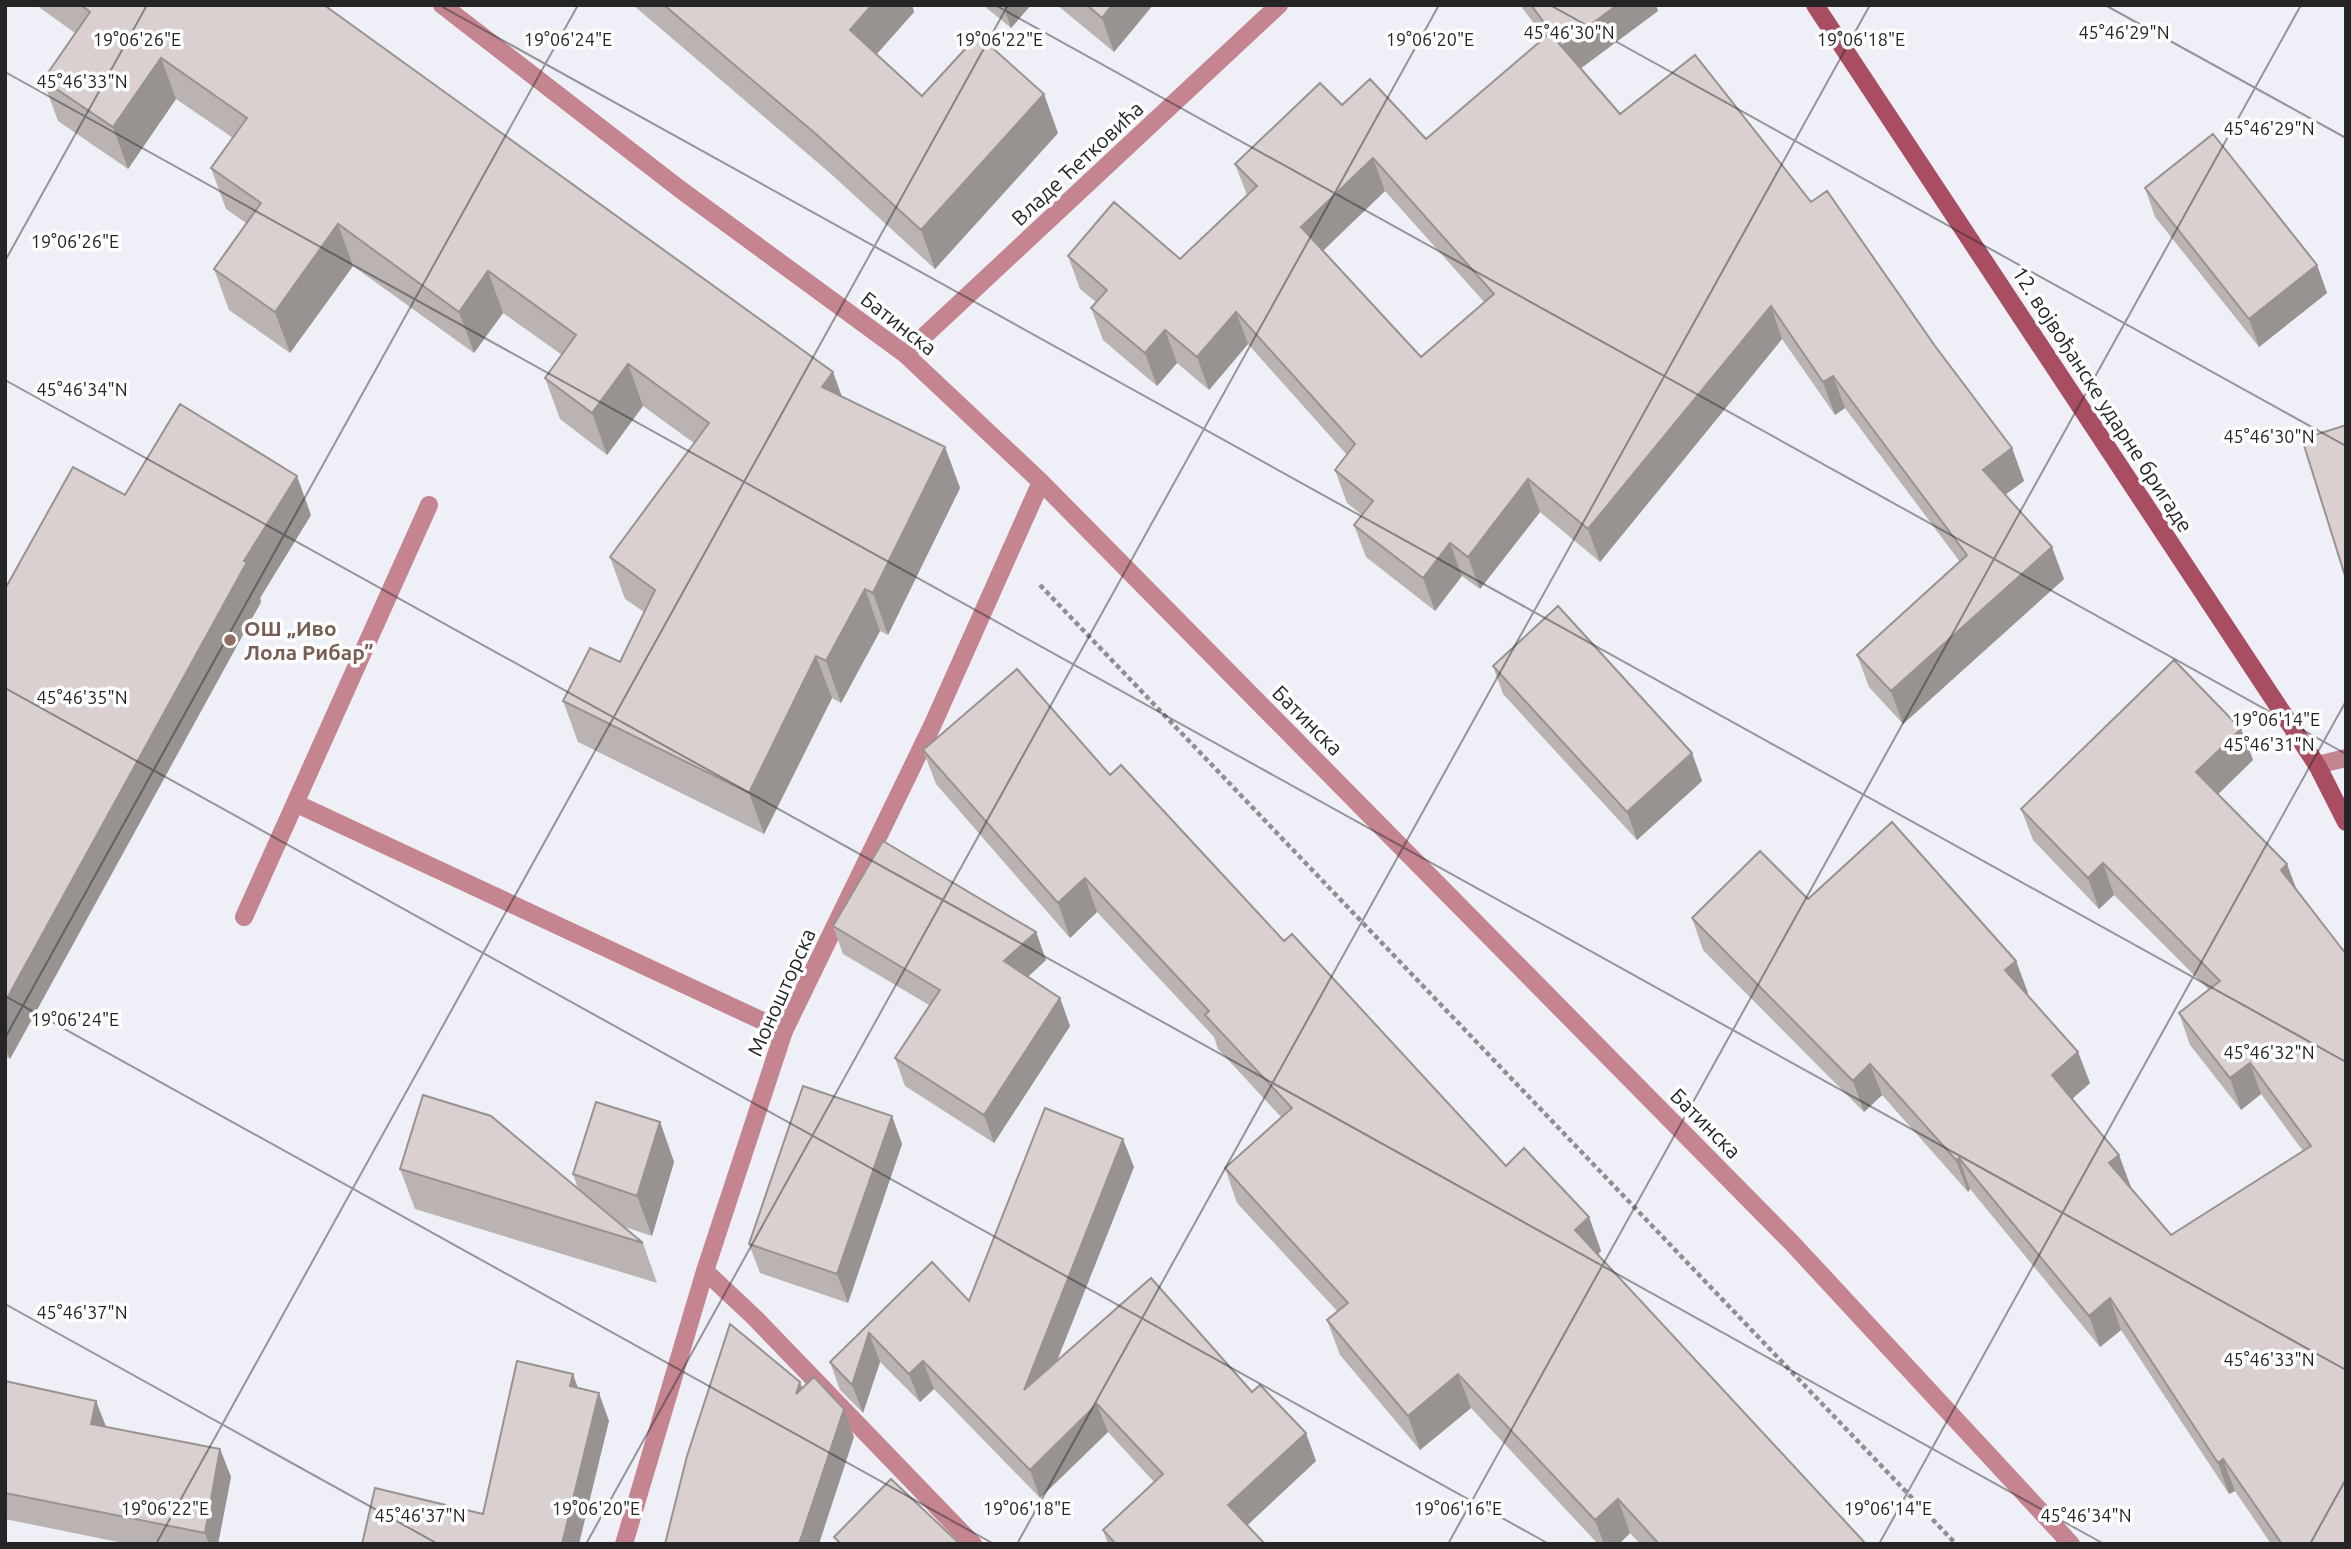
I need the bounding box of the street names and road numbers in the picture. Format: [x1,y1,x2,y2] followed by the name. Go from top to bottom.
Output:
[1006,96,1148,230] street label: Владе Ћетковића
[2008,262,2198,536] street label: 12. војвођанске ударне бригаде
[857,286,941,360] street label: Батинска
[1268,680,1348,760] street label: Батинска
[742,924,820,1060] street label: Моношторска
[1666,1083,1746,1163] street label: Батинска

